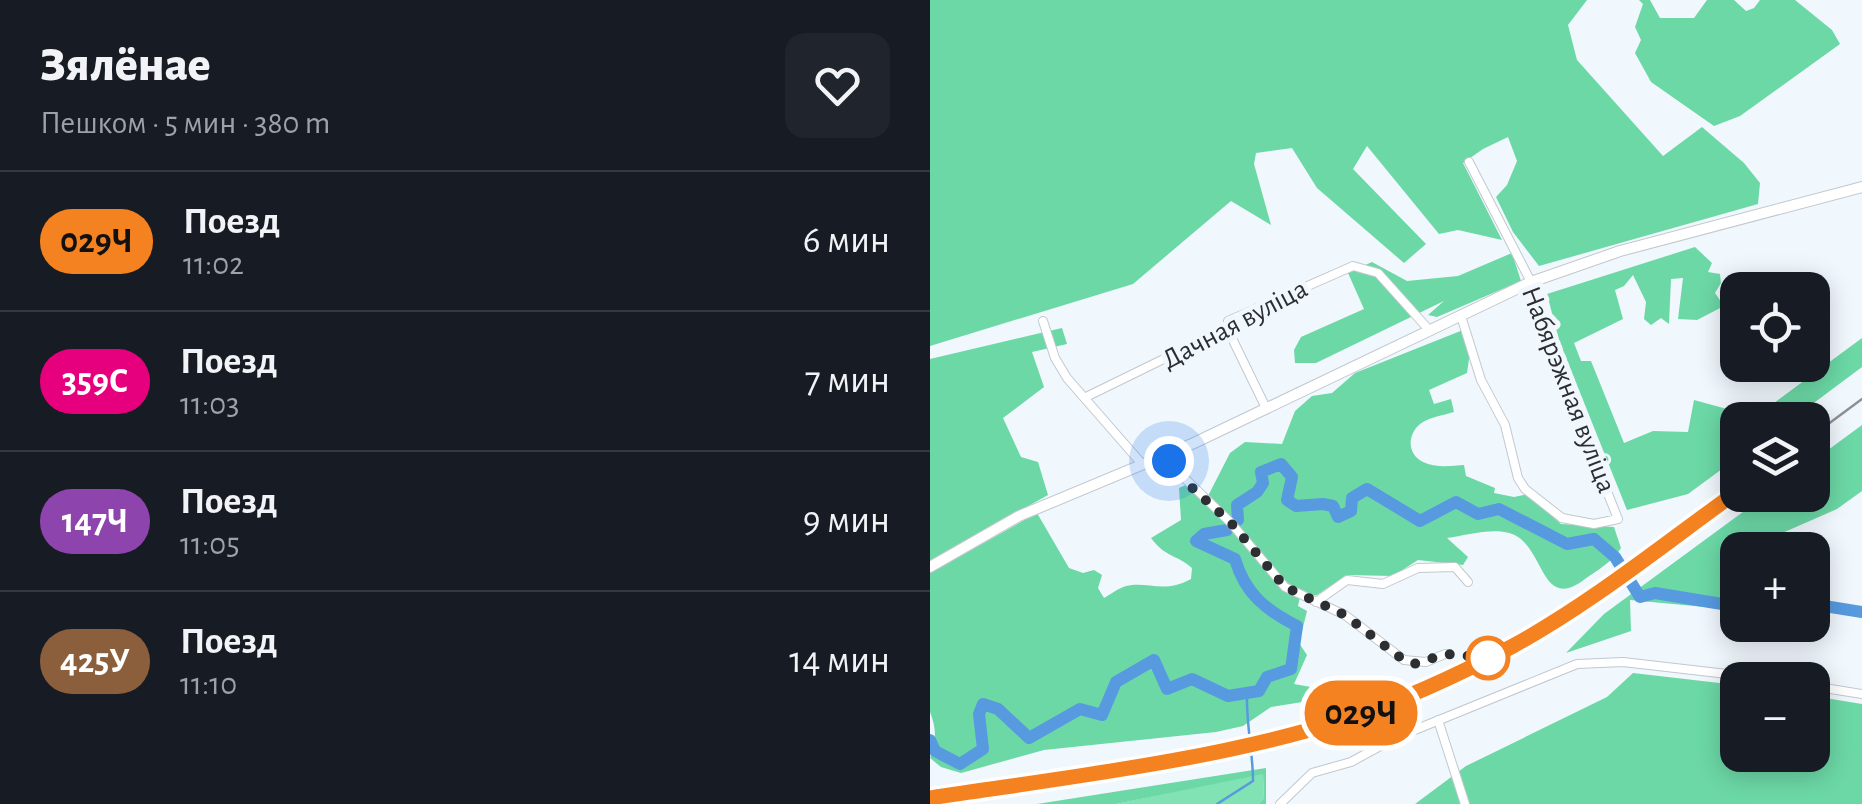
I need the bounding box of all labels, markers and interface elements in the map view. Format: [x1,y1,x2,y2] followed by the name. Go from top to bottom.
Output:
[785,33,890,138] button: heart
[40,42,211,90] text: Зялёнае
[40,107,330,139] text: Пешком · 5 мин · 380 m
[183,203,280,241] text: Поезд
[803,222,890,260] text: 6 мин
[60,224,133,259] text: 029Ч
[183,248,244,280] text: 11:02
[1720,272,1830,772] map controls
[1720,272,1830,382] button: locate
[1158,275,1312,375] street label: Дачная вуліца
[1516,283,1620,497] street label: Набярэжная вуліца
[180,343,278,381] text: Поезд
[805,362,890,400] text: 7 мин
[62,364,128,399] text: 359С
[180,388,239,420] text: 11:03
[1720,402,1830,512] button: layers
[1144,436,1194,486] your location
[180,483,278,521] text: Поезд
[803,502,890,540] text: 9 мин
[62,504,128,539] text: 147Ч
[180,528,240,560] text: 11:05
[1720,532,1830,642] button: +
[180,623,278,661] text: Поезд
[1467,637,1509,679] unlabelled marker
[789,642,890,680] text: 14 мин
[60,644,130,679] text: 425У
[1720,662,1830,772] button: −
[180,668,237,700] text: 11:10
[1291,680,1431,746] line badge: 029Ч
[1325,696,1397,731] text: 029Ч

